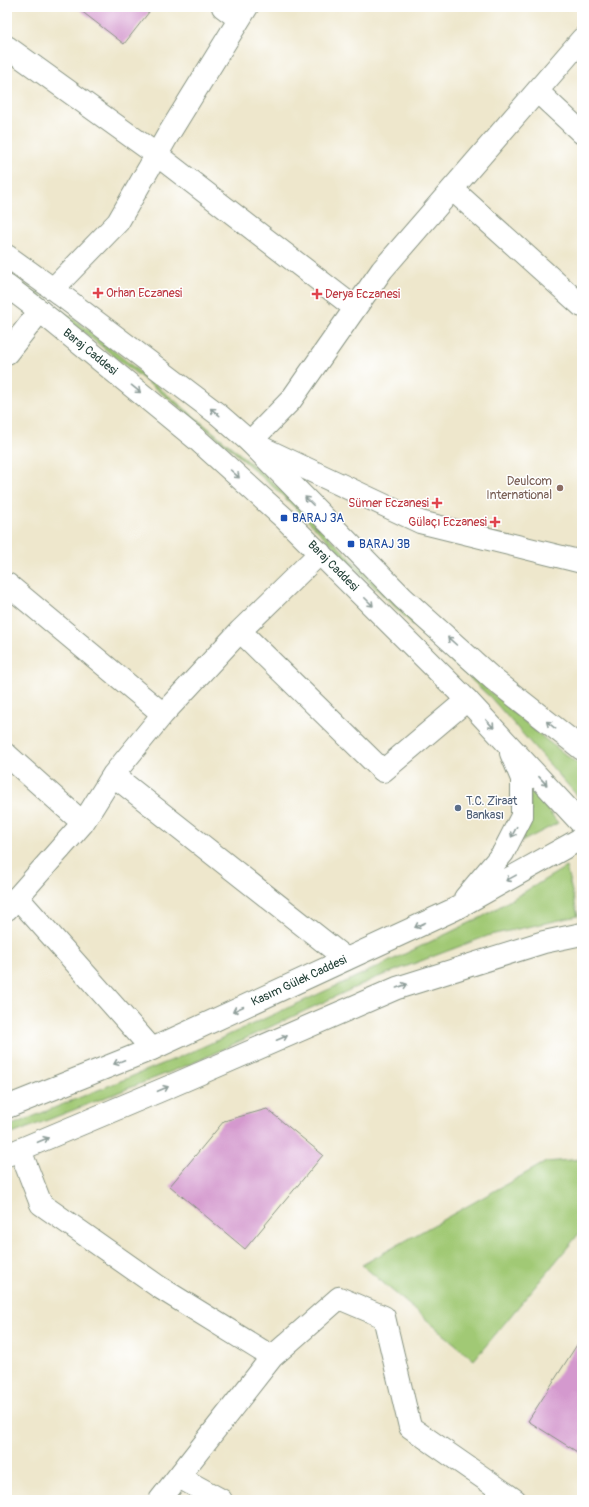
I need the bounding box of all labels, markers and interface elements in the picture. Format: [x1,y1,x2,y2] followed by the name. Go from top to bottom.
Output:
[106,286,182,301] place label: Orhan Eczanesi
[325,287,400,302] place label: Derya Eczanesi
[93,288,103,298] marker: Orhan Eczanesi
[312,289,322,299] marker: Derya Eczanesi
[60,325,120,379] street label: Baraj Caddesi
[131,385,141,394] one-way arrow
[209,408,220,416] one-way arrow
[230,469,240,478] one-way arrow
[486,474,552,503] place label: Deulcom International
[555,483,565,493] marker: Deulcom International
[304,496,314,506] one-way arrow
[348,496,429,511] place label: Sümer Eczanesi
[432,498,442,508] marker: Sümer Eczanesi
[292,511,344,526] place label: BARAJ 3A
[279,513,289,523] marker: BARAJ 3A
[408,515,487,530] place label: Gülaçı Eczanesi
[490,517,500,527] marker: Gülaçı Eczanesi
[304,537,362,595] street label: Baraj Caddesi
[359,537,410,552] place label: BARAJ 3B
[346,539,356,549] marker: BARAJ 3B
[364,597,374,607] one-way arrow
[446,637,457,646] one-way arrow
[485,719,494,729] one-way arrow
[545,721,556,729] one-way arrow
[538,775,547,785] one-way arrow
[466,794,517,823] place label: T.C. Ziraat Bankası
[453,803,463,813] marker: T.C. Ziraat Bankası
[510,826,517,838] one-way arrow
[505,874,517,882] one-way arrow
[414,922,426,930] one-way arrow
[249,952,349,1010] street label: Kasım Gülek Caddesi
[395,982,407,990] one-way arrow
[232,1006,244,1013] one-way arrow
[276,1033,288,1041] one-way arrow
[114,1059,126,1066] one-way arrow
[156,1085,168,1092] one-way arrow
[37,1136,49,1143] one-way arrow

